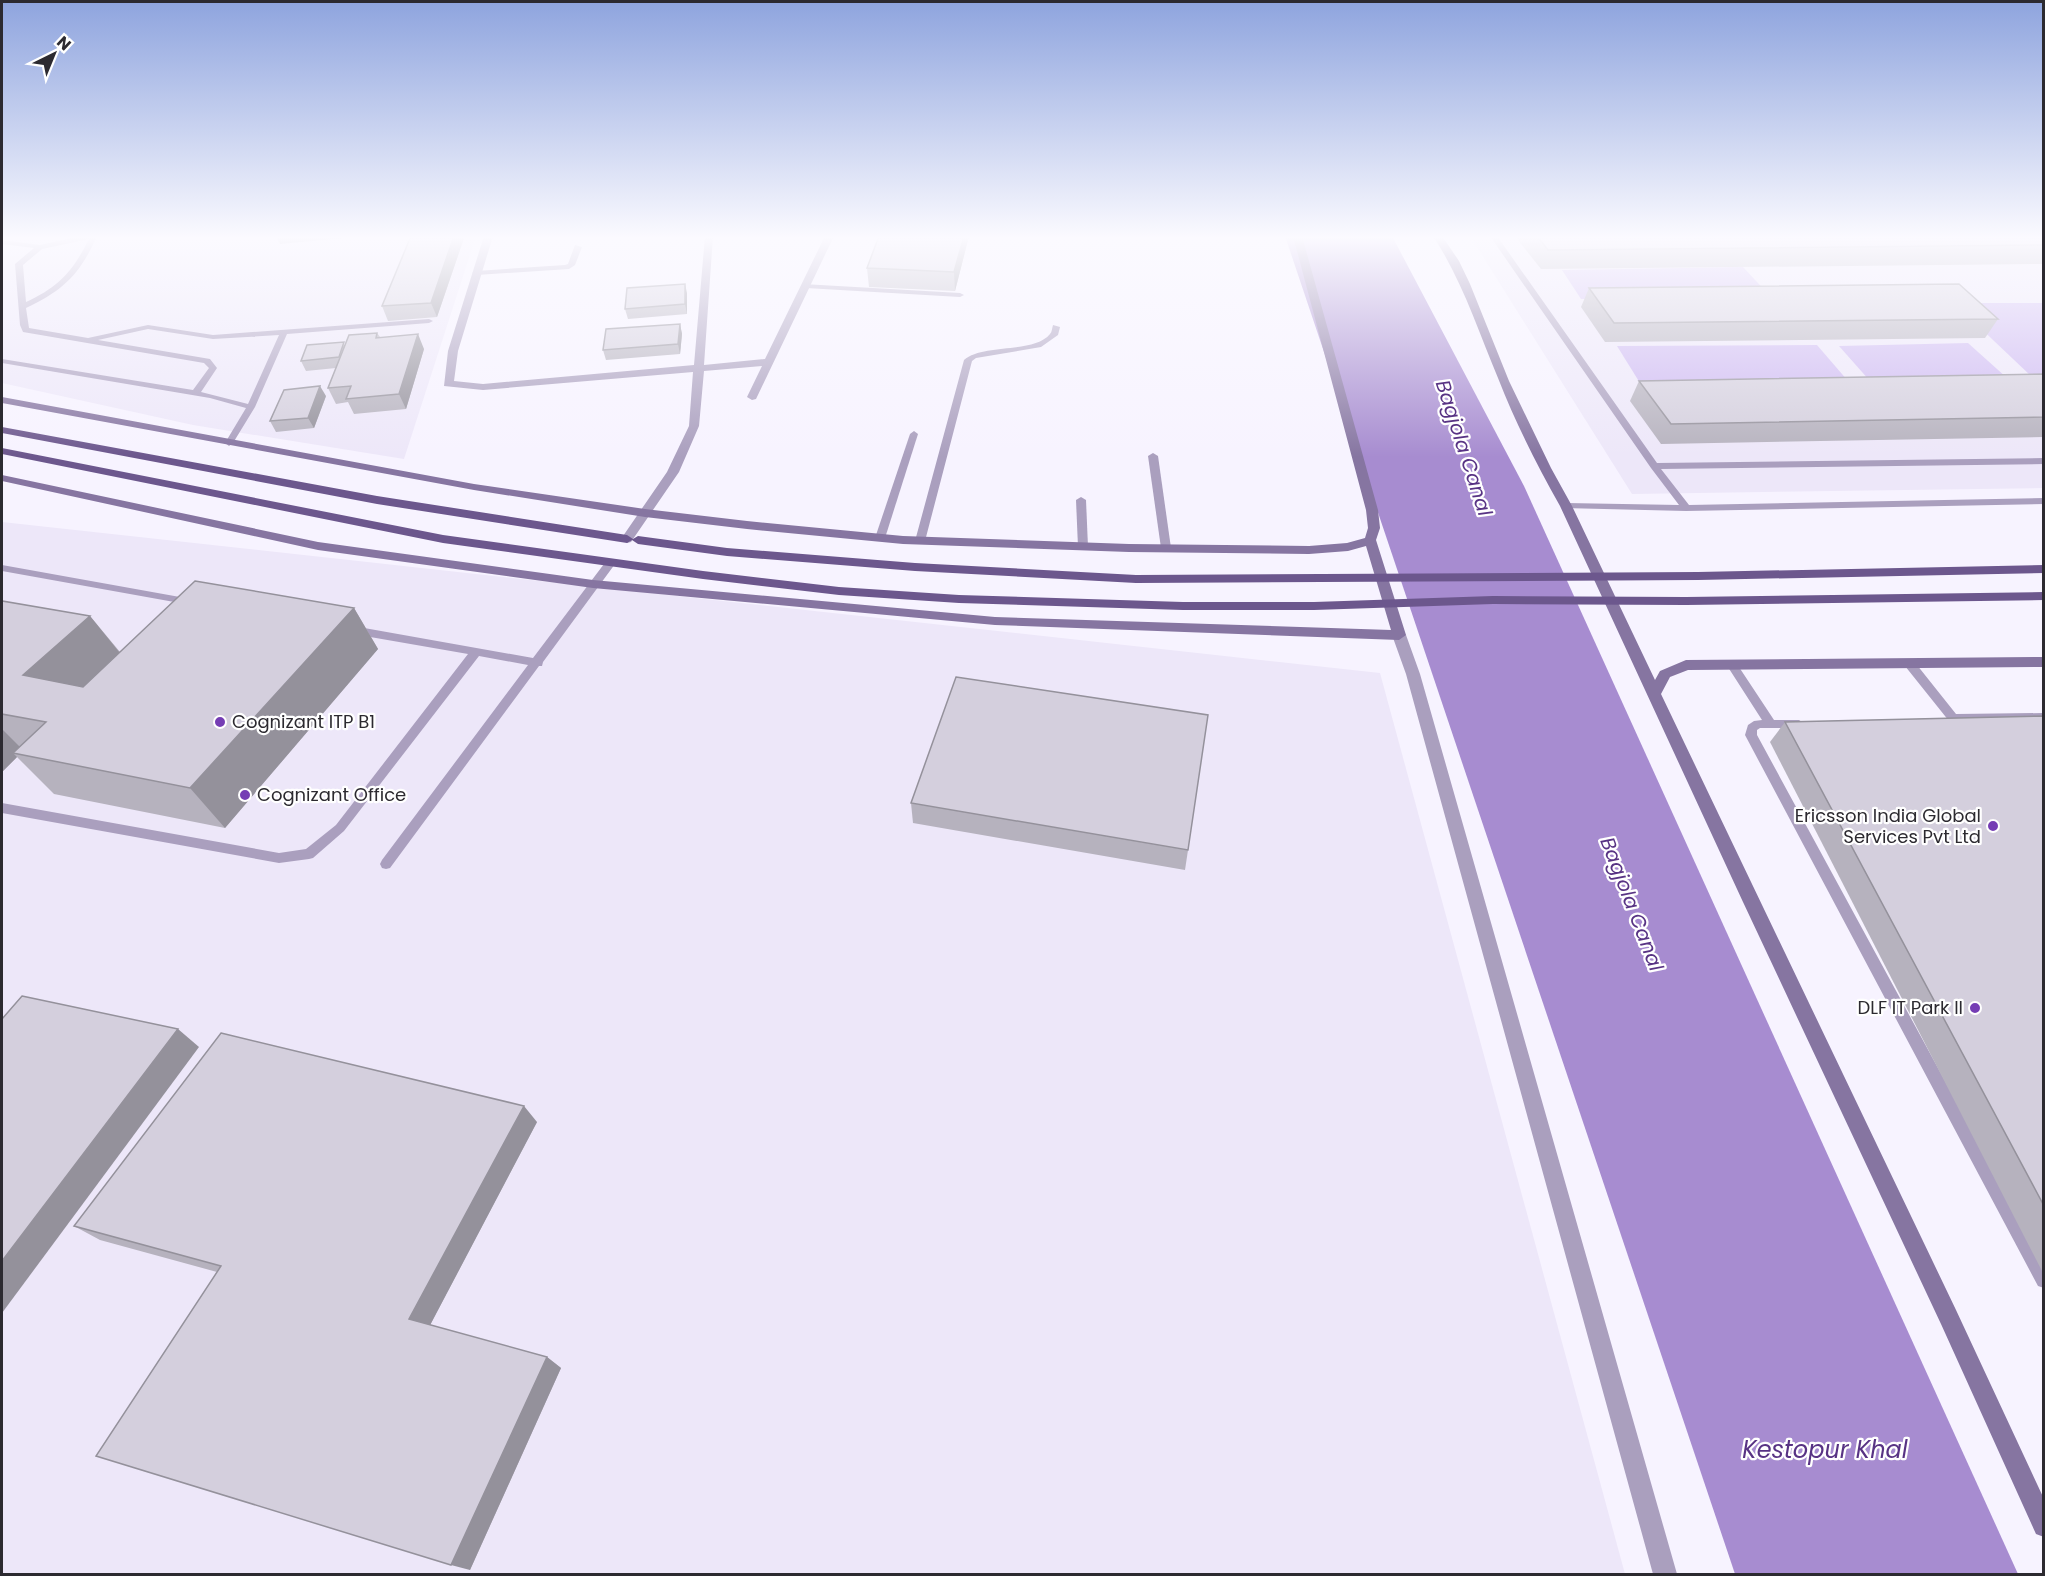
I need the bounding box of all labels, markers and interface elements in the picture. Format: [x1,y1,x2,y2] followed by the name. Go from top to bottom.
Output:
[24,24,84,84] north arrow
[52,31,76,56] text: N
[1429,376,1499,520] water label: Bagjola Canal
[232,709,375,734] place label: Cognizant ITP B1
[213,715,227,729] marker: Cognizant ITP B1
[257,782,406,807] place label: Cognizant Office
[238,788,252,802] marker: Cognizant Office
[1795,803,1981,849] place label: Ericsson India Global Services Pvt Ltd
[1986,819,2000,833] marker: Ericsson India Global Services Pvt Ltd
[1594,833,1670,975] water label: Bagjola Canal
[1857,995,1963,1020] place label: DLF IT Park II
[1968,1001,1982,1015] marker: DLF IT Park II
[1742,1433,1908,1466] water label: Kestopur Khal

